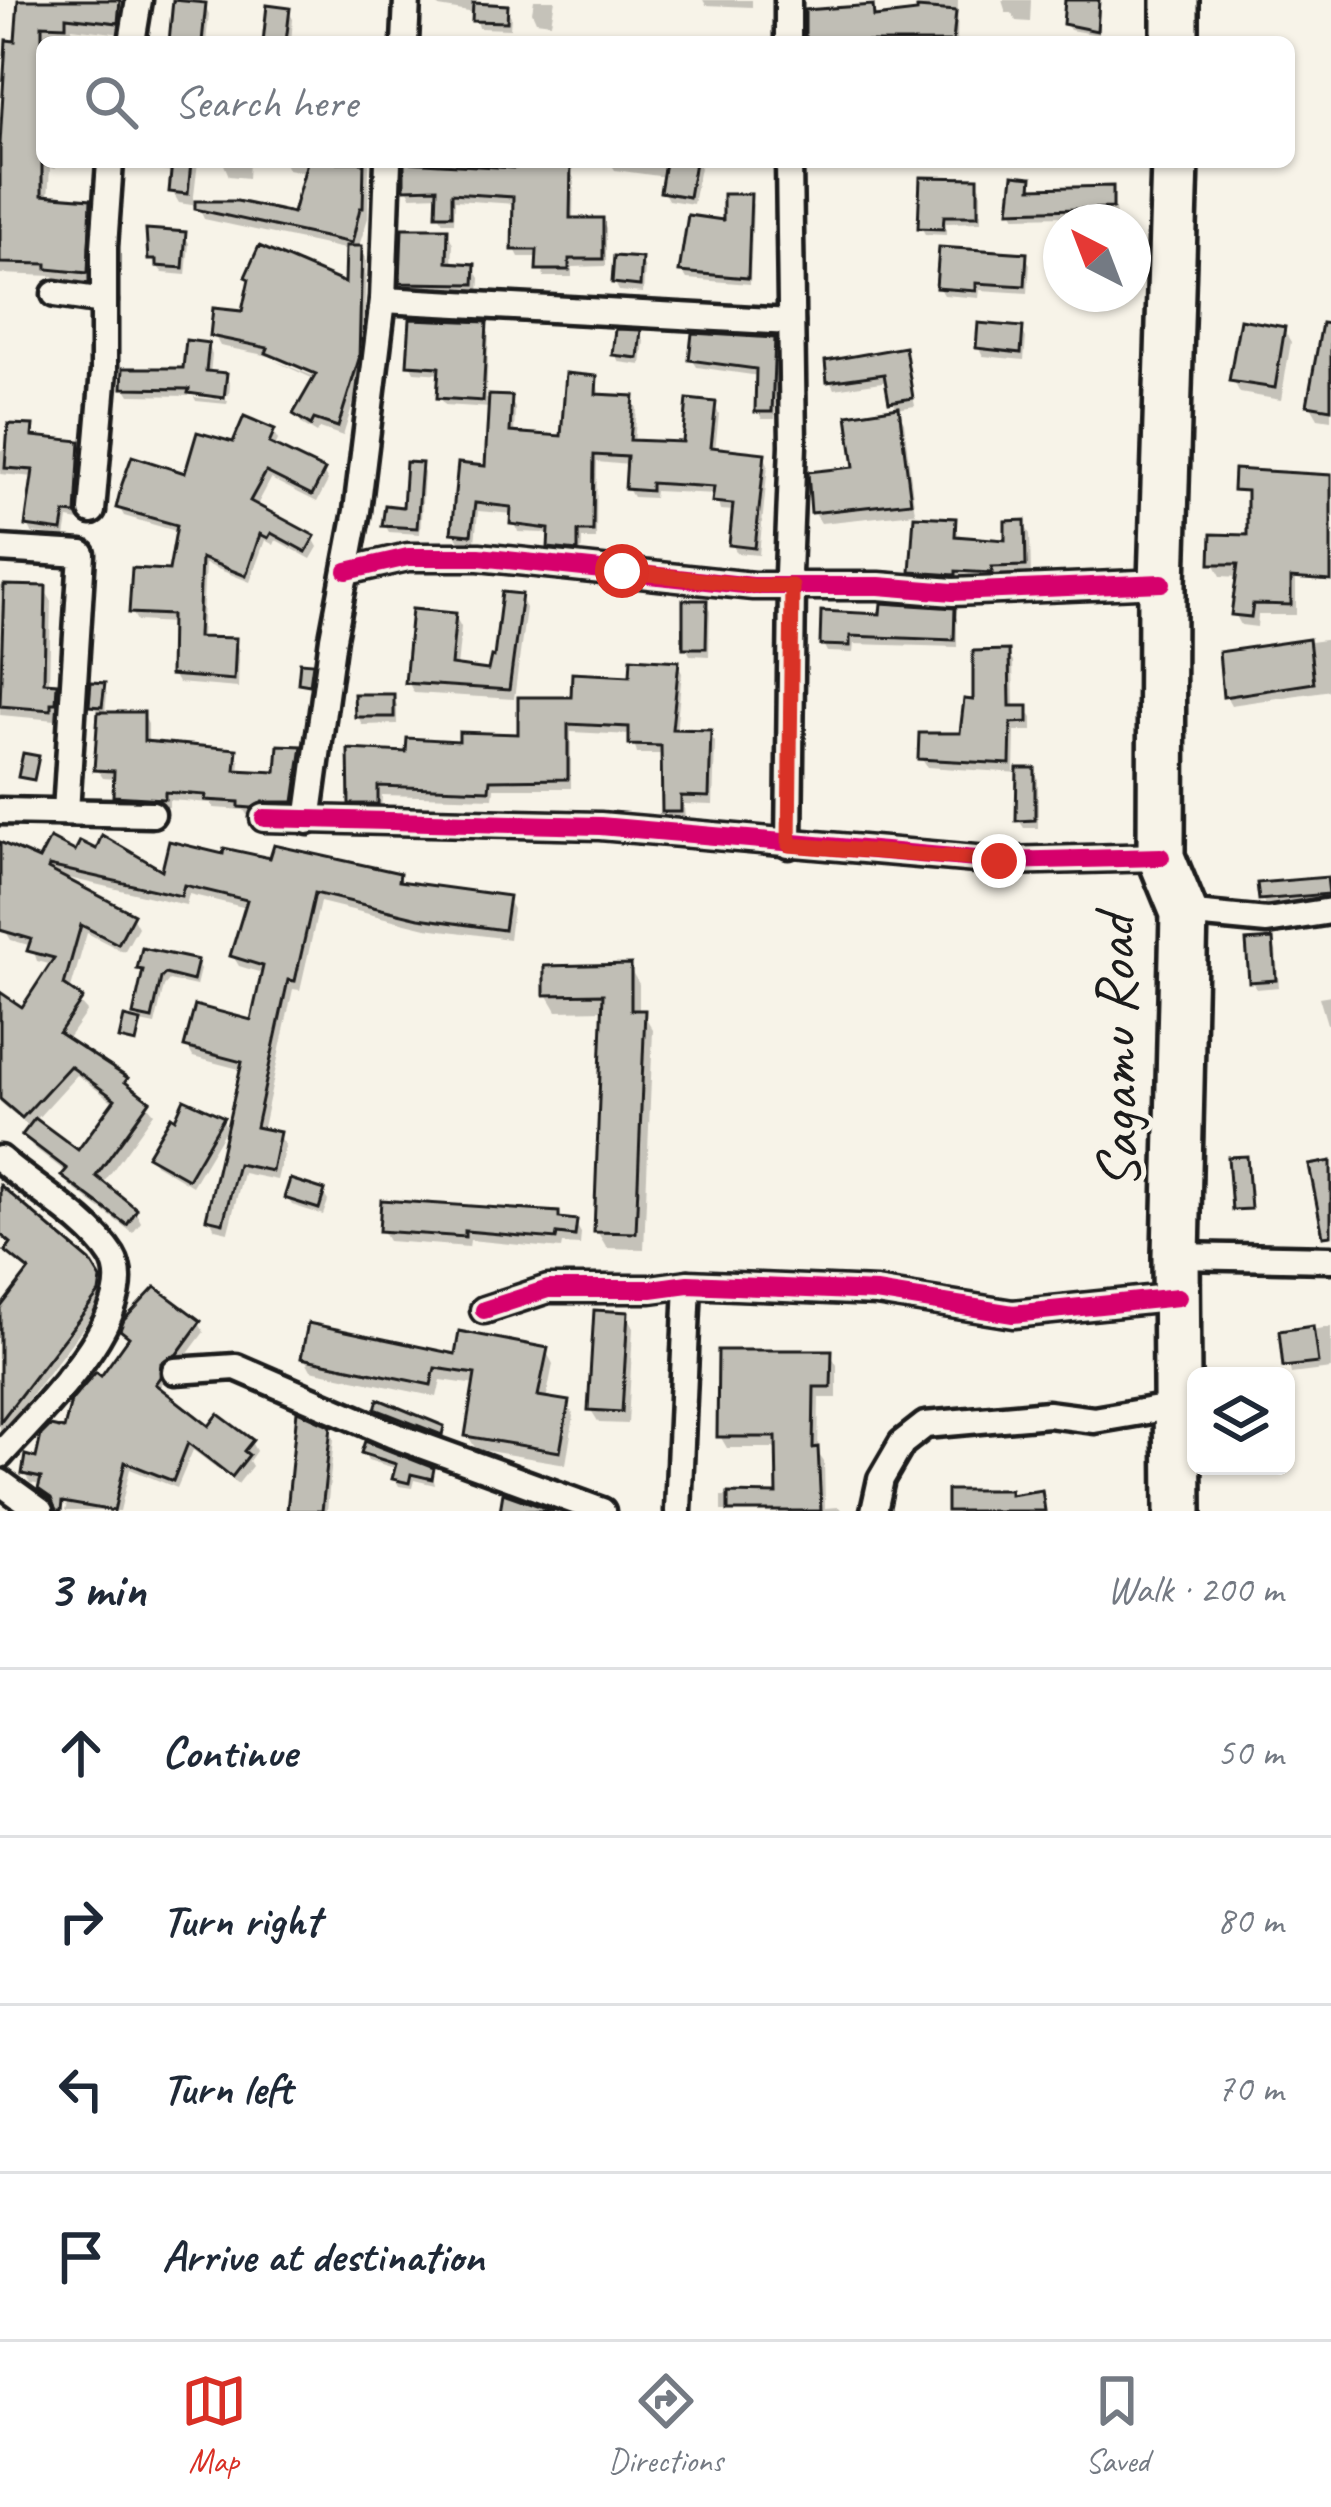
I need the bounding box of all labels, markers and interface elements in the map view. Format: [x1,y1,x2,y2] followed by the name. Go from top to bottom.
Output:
[36,36,1295,168] search box
[78,69,144,135] icon: search
[174,74,357,131] text: Search here
[1043,204,1151,312] north arrow
[595,544,649,598] route start
[972,834,1026,888] route end
[1075,906,1156,1190] street label: Sagamu Road
[1187,1367,1295,1475] map controls
[1187,1367,1295,1475] button: layers
[48,1557,146,1621] text: 3 min
[1107,1565,1283,1614] text: Walk · 200 m
[48,1720,114,1786] icon: ahead
[162,1724,296,1781] text: Continue
[1217,1728,1283,1777] text: 50 m
[48,1888,114,1954] icon: right
[162,1892,320,1949] text: Turn right
[1217,1896,1283,1945] text: 80 m
[48,2056,114,2122] icon: left
[162,2060,292,2117] text: Turn left
[1217,2064,1283,2113] text: 70 m
[48,2224,114,2290] icon: arrive
[162,2228,484,2285] text: Arrive at destination
[181,2368,247,2482] tab: Map
[608,2368,723,2482] tab: Directions
[1084,2368,1150,2482] tab: Saved

